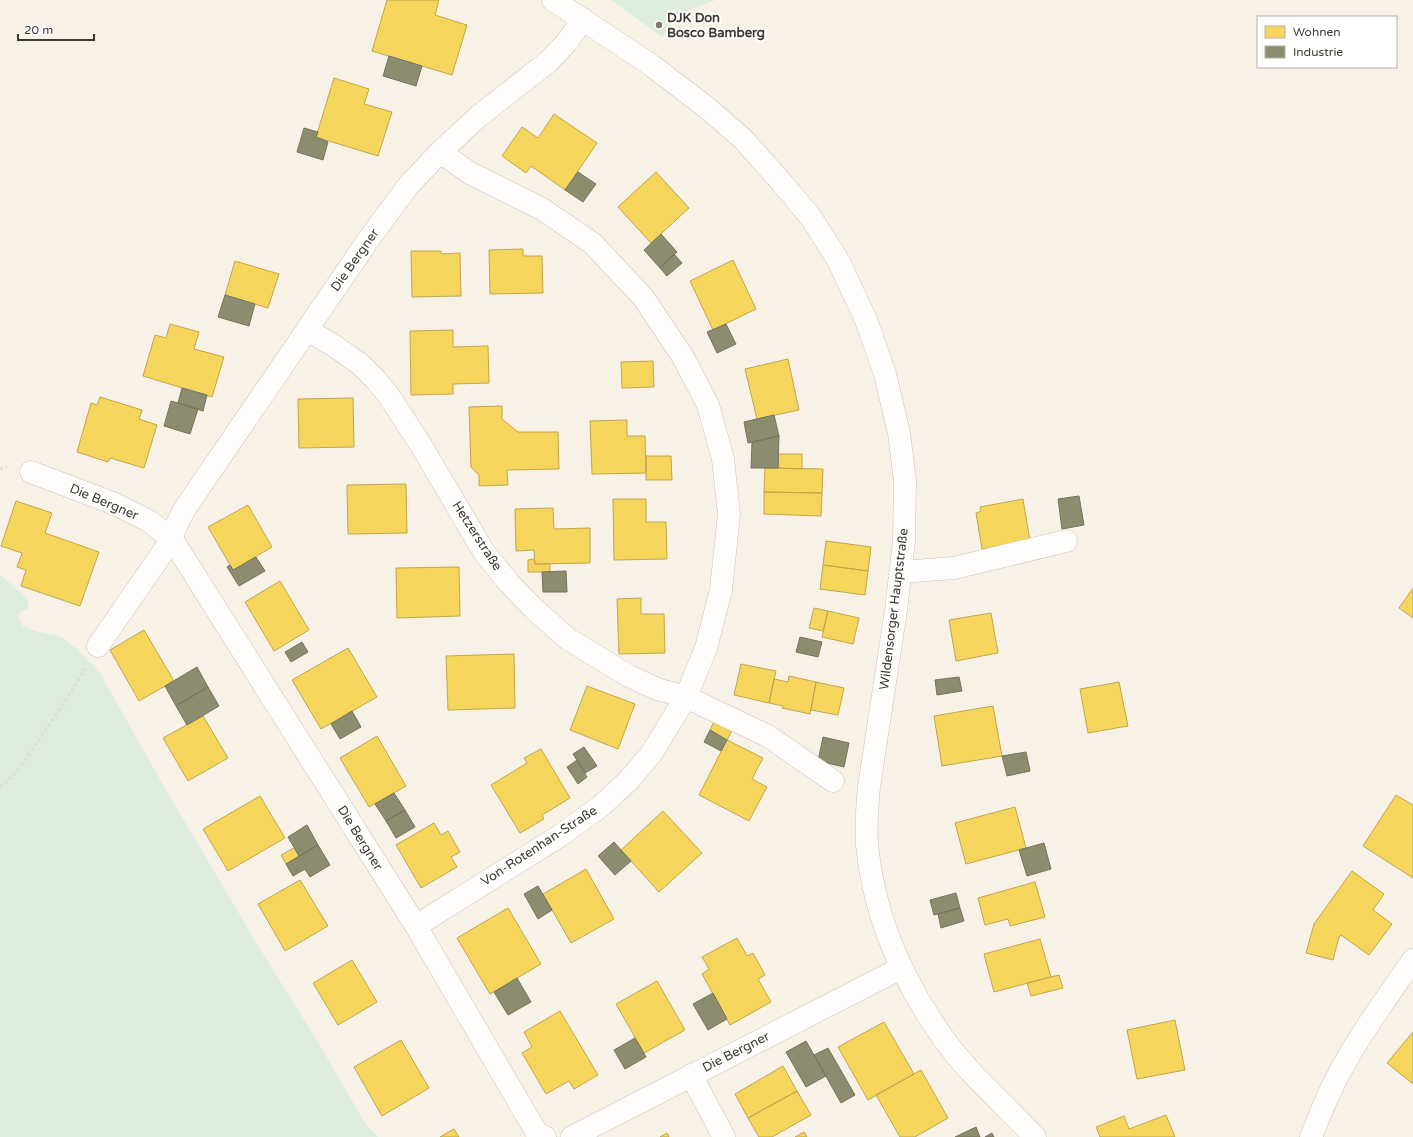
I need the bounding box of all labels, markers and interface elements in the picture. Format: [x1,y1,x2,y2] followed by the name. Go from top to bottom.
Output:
[667,10,765,41] place label: DJK Don Bosco Bamberg
[18,16,94,42] scale bar
[1257,16,1397,68] legend
[654,20,664,30] marker: DJK Don Bosco Bamberg
[24,23,53,37] text: 20 m
[1293,25,1341,39] text: Wohnen
[1293,45,1343,59] text: Industrie
[327,225,383,295] street label: Die Bergner
[67,480,141,524] street label: Die Bergner
[449,498,505,574] street label: Hetzerstraße
[876,527,912,691] street label: Wildensorger Hauptstraße
[478,802,600,890] street label: Von-Rotenhan-Straße
[334,803,386,873] street label: Die Bergner
[700,1028,772,1076] street label: Die Bergner

